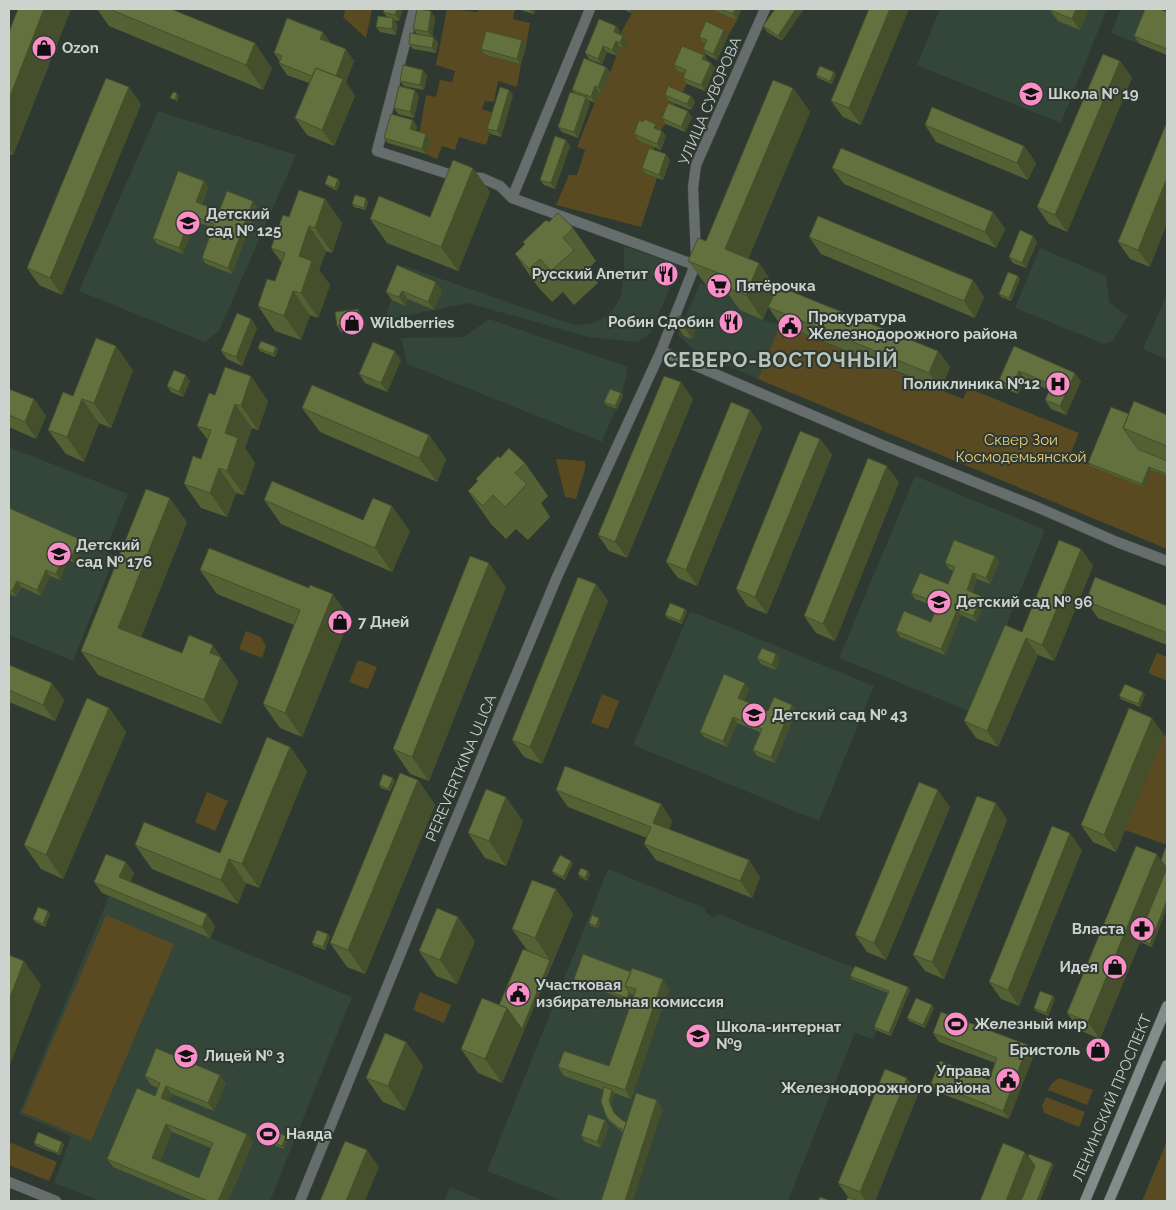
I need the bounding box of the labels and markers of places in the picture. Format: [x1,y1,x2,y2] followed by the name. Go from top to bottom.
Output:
[31,35,57,61] shop icon: Ozon
[62,39,99,57] place label: Ozon
[1018,81,1044,107] school or university icon: Школа № 19
[1048,85,1139,103] place label: Школа № 19
[206,205,281,240] place label: Детский сад № 125
[175,210,201,236] school or university icon: Детский сад № 125
[653,261,679,287] restaurant icon: Русский Апетит
[532,265,649,283] place label: Русский Апетит
[706,273,732,299] supermarket icon: Пятёрочка
[736,277,816,295] place label: Пятёрочка
[808,308,1018,343] place label: Прокуратура Железнодорожного района
[718,309,744,335] restaurant icon: Робин Сдобин
[339,310,365,336] shop icon: Wildberries
[608,313,714,331] place label: Робин Сдобин
[777,313,803,339] public building icon: Прокуратура Железнодорожного района
[370,314,454,332] place label: Wildberries
[1045,371,1071,397] hospital icon: Поликлиника №12
[903,375,1040,393] place label: Поликлиника №12
[76,536,152,571] place label: Детский сад № 176
[46,541,72,567] school or university icon: Детский сад № 176
[926,589,952,615] school or university icon: Детский сад № 96
[956,593,1092,611] place label: Детский сад № 96
[327,609,353,635] shop icon: 7 Дней
[358,613,409,631] place label: 7 Дней
[741,702,767,728] school or university icon: Детский сад № 43
[772,706,907,724] place label: Детский сад № 43
[1129,916,1155,942] pharmacy icon: Власта
[1072,920,1124,938] place label: Власта
[1102,954,1128,980] shop icon: Идея
[1060,958,1098,976] place label: Идея
[535,976,724,1011] place label: Участковая избирательная комиссия
[505,981,531,1007] public building icon: Участковая избирательная комиссия
[943,1011,969,1037] sports icon: Железный мир
[974,1015,1087,1033] place label: Железный мир
[716,1018,842,1053] place label: Школа-интернат №9
[685,1023,711,1049] school or university icon: Школа-интернат №9
[1085,1037,1111,1063] shop icon: Бристоль
[1009,1041,1080,1059] place label: Бристоль
[173,1043,199,1069] school or university icon: Лицей № 3
[204,1047,285,1065] place label: Лицей № 3
[781,1062,990,1097] place label: Управа Железнодорожного района
[995,1067,1021,1093] public building icon: Управа Железнодорожного района
[255,1121,281,1147] sports icon: Наяда
[286,1125,333,1143] place label: Наяда

